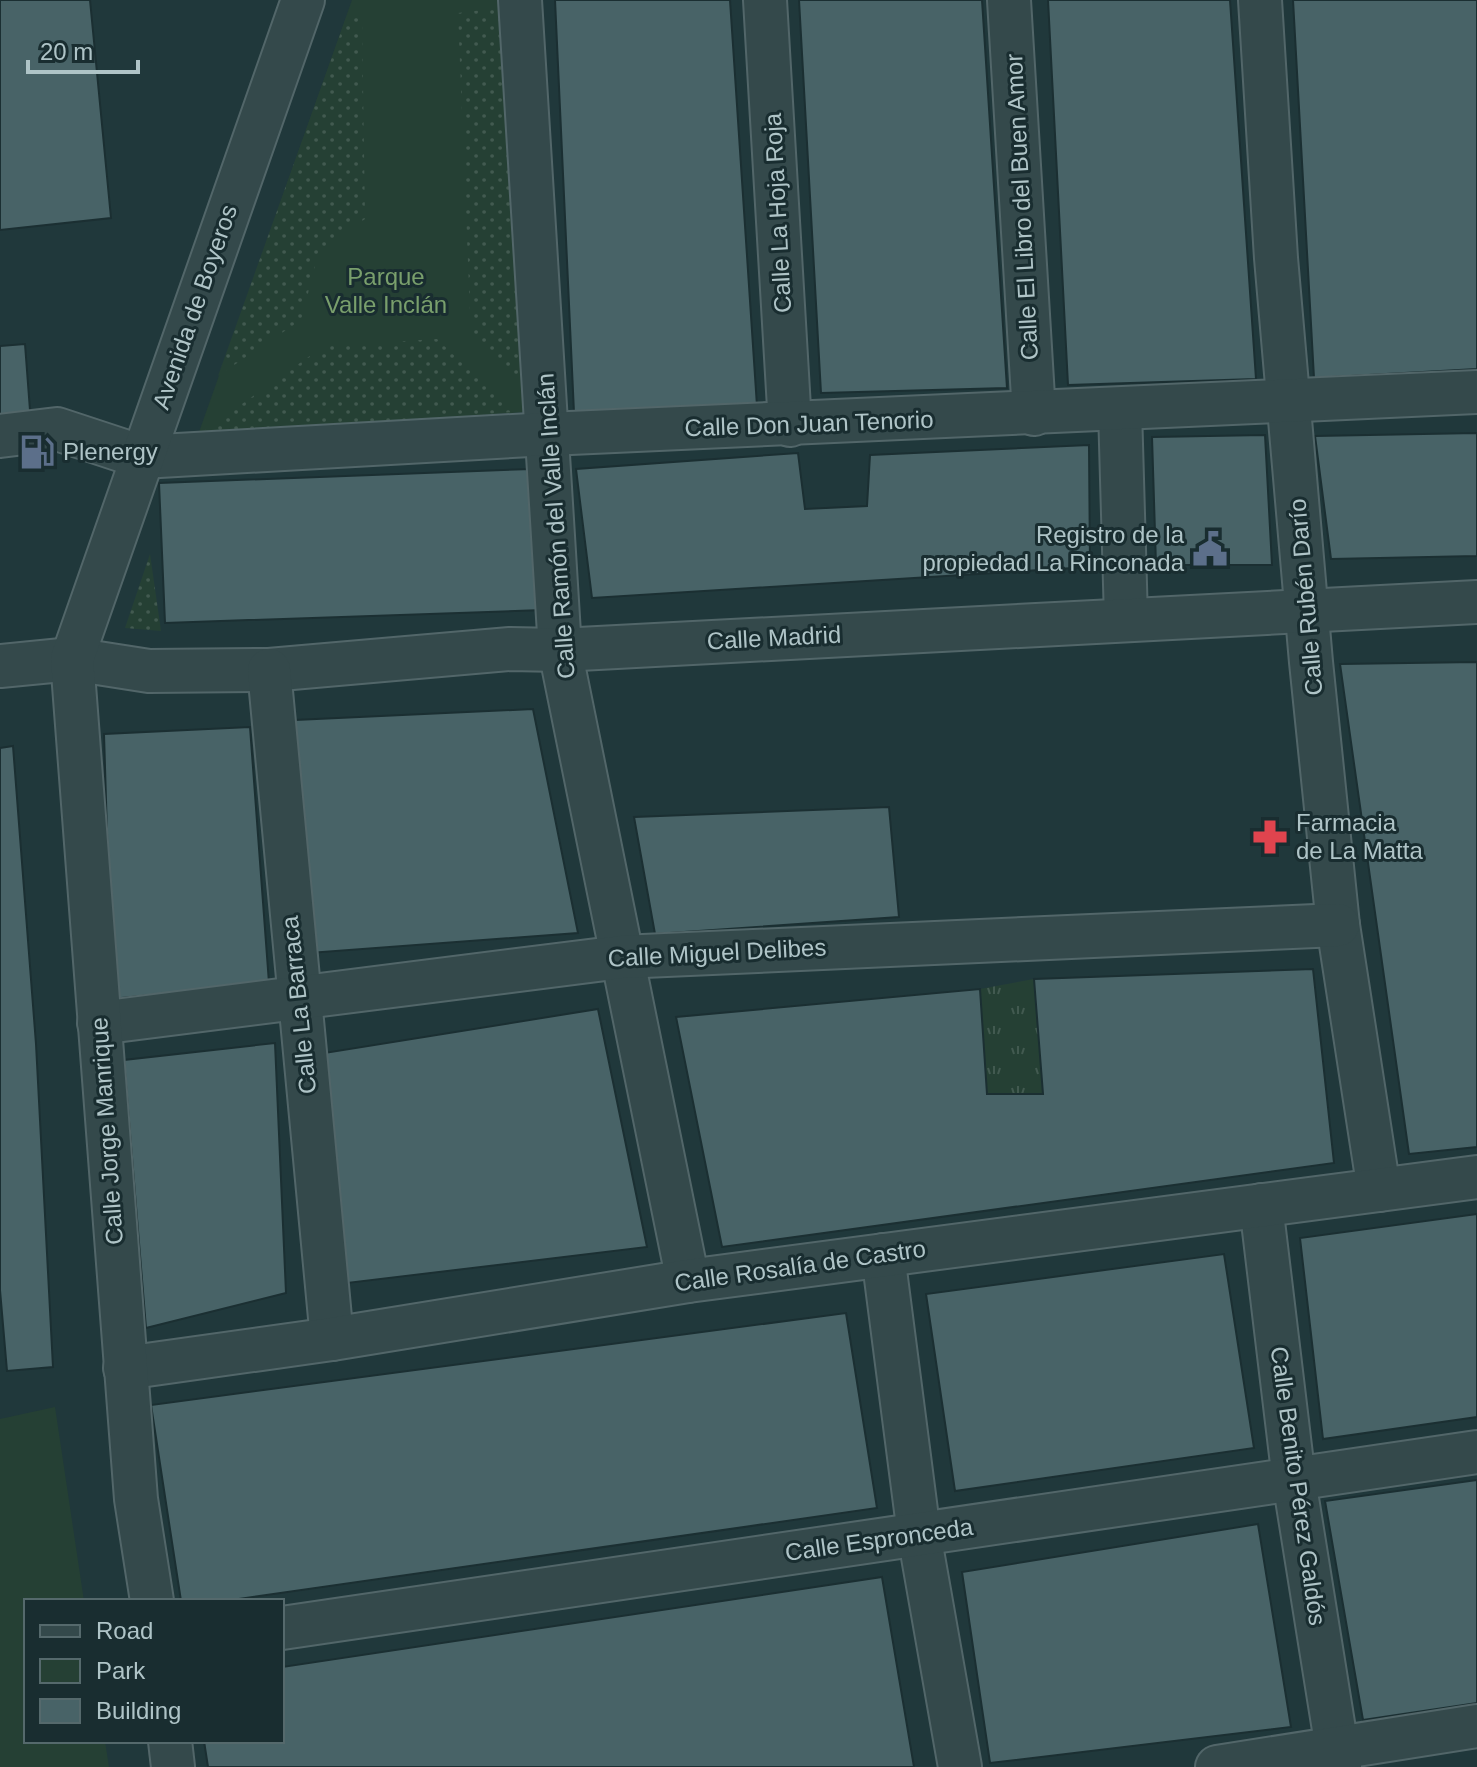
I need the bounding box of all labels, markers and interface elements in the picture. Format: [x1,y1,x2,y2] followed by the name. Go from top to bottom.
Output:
[28,24,138,74] scale bar
[40,38,93,65] text: 20 m
[1000,53,1043,361] street label: Calle El Libro del Buen Amor
[759,112,796,314] street label: Calle La Hoja Roja
[147,201,242,413] street label: Avenida de Boyeros
[325,263,447,318] park label: Parque Valle Inclán
[531,372,580,680] street label: Calle Ramón del Valle Inclán
[684,406,934,441] street label: Calle Don Juan Tenorio
[18,433,56,471] fuel station icon: Plenergy
[63,438,158,465] place label: Plenergy
[1283,498,1328,697] street label: Calle Rubén Darío
[922,521,1185,576] place label: Registro de la propiedad La Rinconada
[1191,530,1229,568] public building icon: Registro de la propiedad La Rinconada
[706,620,842,655] street label: Calle Madrid
[1296,809,1423,864] place label: Farmacia de La Matta
[1251,818,1289,856] pharmacy icon: Farmacia de La Matta
[276,914,321,1095] street label: Calle La Barraca
[607,933,827,972] street label: Calle Miguel Delibes
[85,1016,128,1246] street label: Calle Jorge Manrique
[673,1234,927,1297] street label: Calle Rosalía de Castro
[1266,1345,1331,1627] street label: Calle Benito Pérez Galdós
[783,1513,975,1566] street label: Calle Espronceda
[24,1599,284,1743] legend
[96,1617,153,1644] text: Road
[96,1657,146,1684] text: Park
[96,1697,181,1724] text: Building

